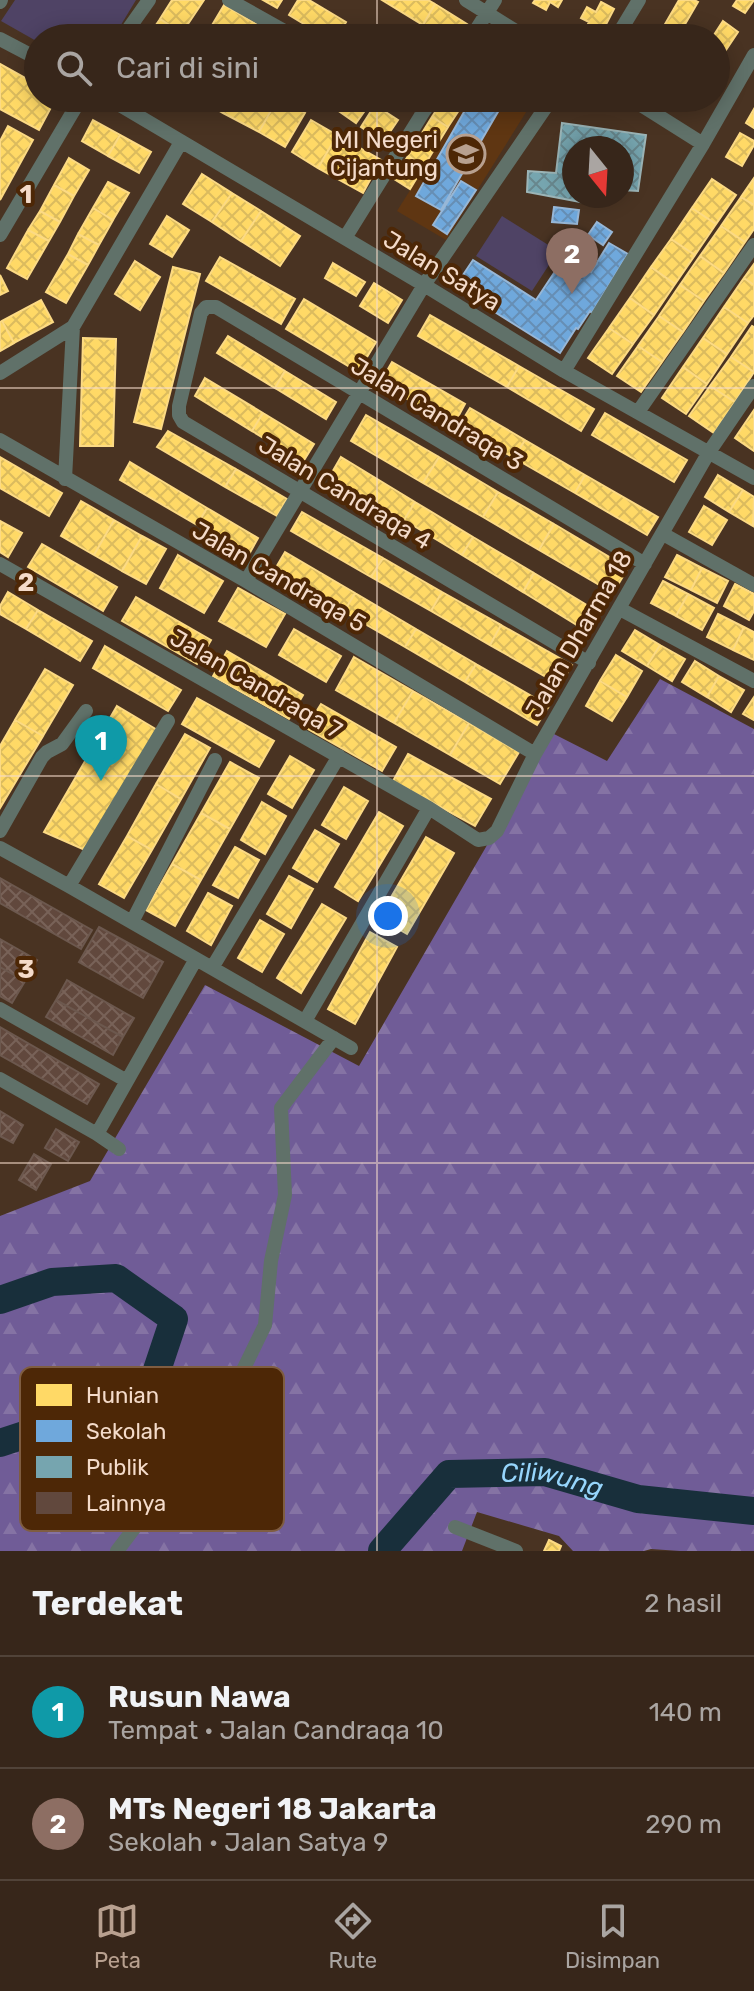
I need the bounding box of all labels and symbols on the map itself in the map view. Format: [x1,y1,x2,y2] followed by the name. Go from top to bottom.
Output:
[330,126,438,182] place label: MI Negeri Cijantung
[445,133,487,175] school or university icon: MI Negeri Cijantung
[562,136,634,208] north arrow
[20,179,32,210] text: 1
[378,225,506,317] street label: Jalan Satya
[546,228,598,294] pin: 2
[346,352,528,476] street label: Jalan Candraqa 3
[254,430,436,556] street label: Jalan Candraqa 4
[187,516,371,638] street label: Jalan Candraqa 5
[520,546,638,722] street label: Jalan Dharma 18
[18,567,34,598] text: 2
[165,623,347,745] street label: Jalan Candraqa 7
[75,715,127,781] pin: 1
[368,896,408,936] your location
[17,954,35,985] text: 3
[20,1367,284,1531] legend
[86,1382,159,1409] text: Hunian
[86,1418,166,1445] text: Sekolah
[86,1454,149,1481] text: Publik
[501,1455,607,1504] water label: Ciliwung
[86,1490,166,1517] text: Lainnya

